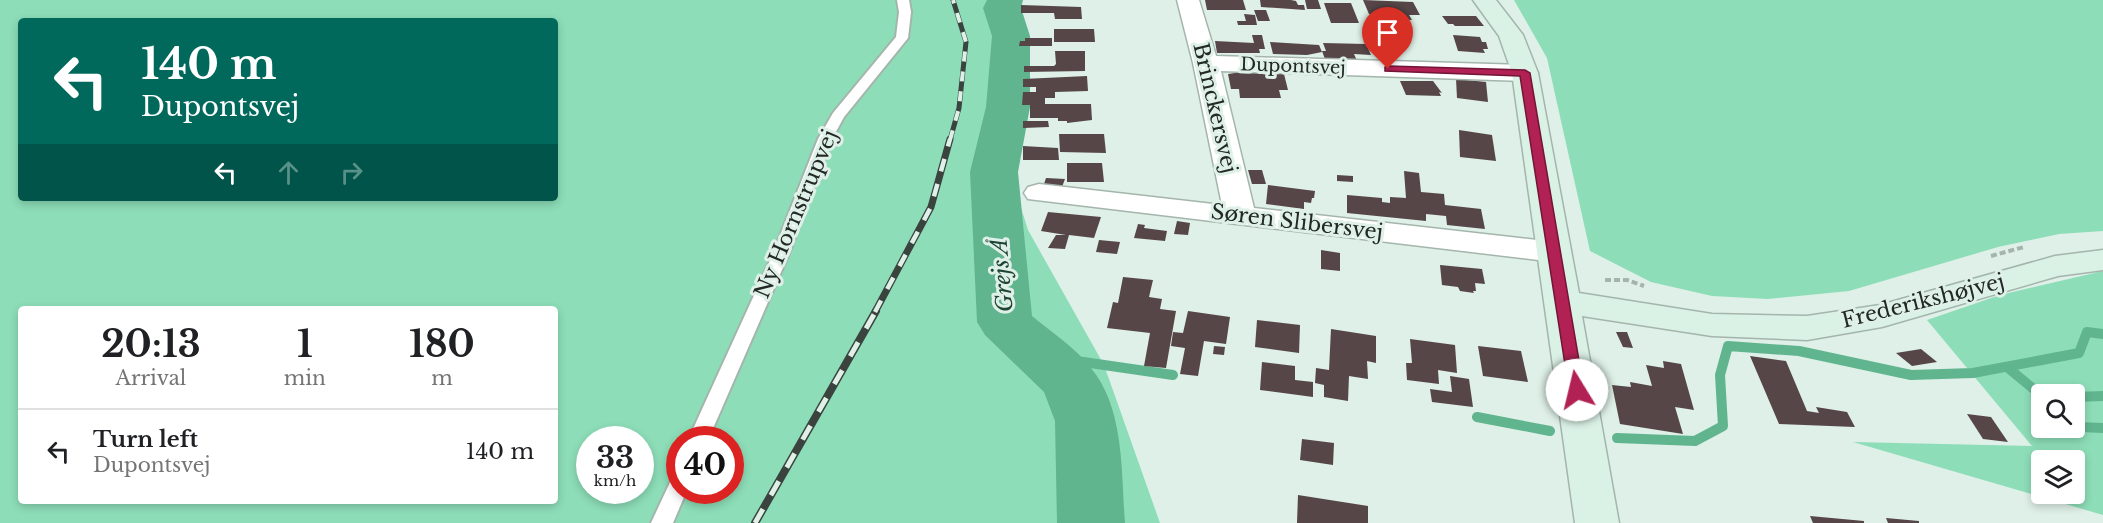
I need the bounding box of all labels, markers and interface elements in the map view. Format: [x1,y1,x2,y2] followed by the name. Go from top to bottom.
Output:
[1362,7,1413,69] pin
[1371,16,1404,49] icon: arrive
[141,38,277,90] text: 140 m
[1187,40,1243,176] street label: Brinckersvej
[42,42,120,120] icon: left
[1240,53,1346,79] street label: Dupontsvej
[141,90,299,123] text: Dupontsvej
[749,126,843,302] street label: Ny Hornstrupvej
[209,156,242,189] icon: left
[272,156,305,189] icon: ahead
[335,156,368,189] icon: right
[1210,199,1384,245] street label: Søren Slibersvej
[985,237,1019,313] water label: Grejs Å
[1839,268,2007,334] street label: Frederikshøjvej
[101,322,201,367] text: 20:13
[297,322,313,367] text: 1
[409,322,475,367] text: 180
[1545,358,1609,422] position arrow
[115,366,186,390] text: Arrival
[284,366,326,390] text: min
[431,366,453,390] text: m
[2031,384,2085,504] map controls
[2031,384,2085,438] button: search
[93,426,198,453] text: Turn left
[666,426,744,504] speed limit sign: 40
[42,435,75,468] icon: left
[466,438,534,465] text: 140 m
[596,439,634,476] text: 33
[2031,450,2085,504] button: layers
[93,453,210,477] text: Dupontsvej
[594,471,636,490] text: km/h

